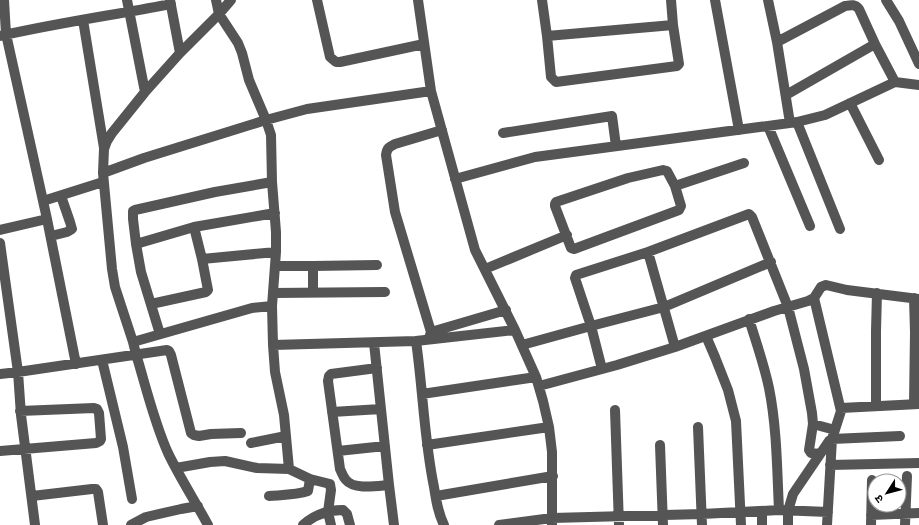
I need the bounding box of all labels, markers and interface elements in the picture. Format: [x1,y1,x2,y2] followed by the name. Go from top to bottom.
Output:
[867,473,907,513] north arrow
[872,492,886,505] text: उ

